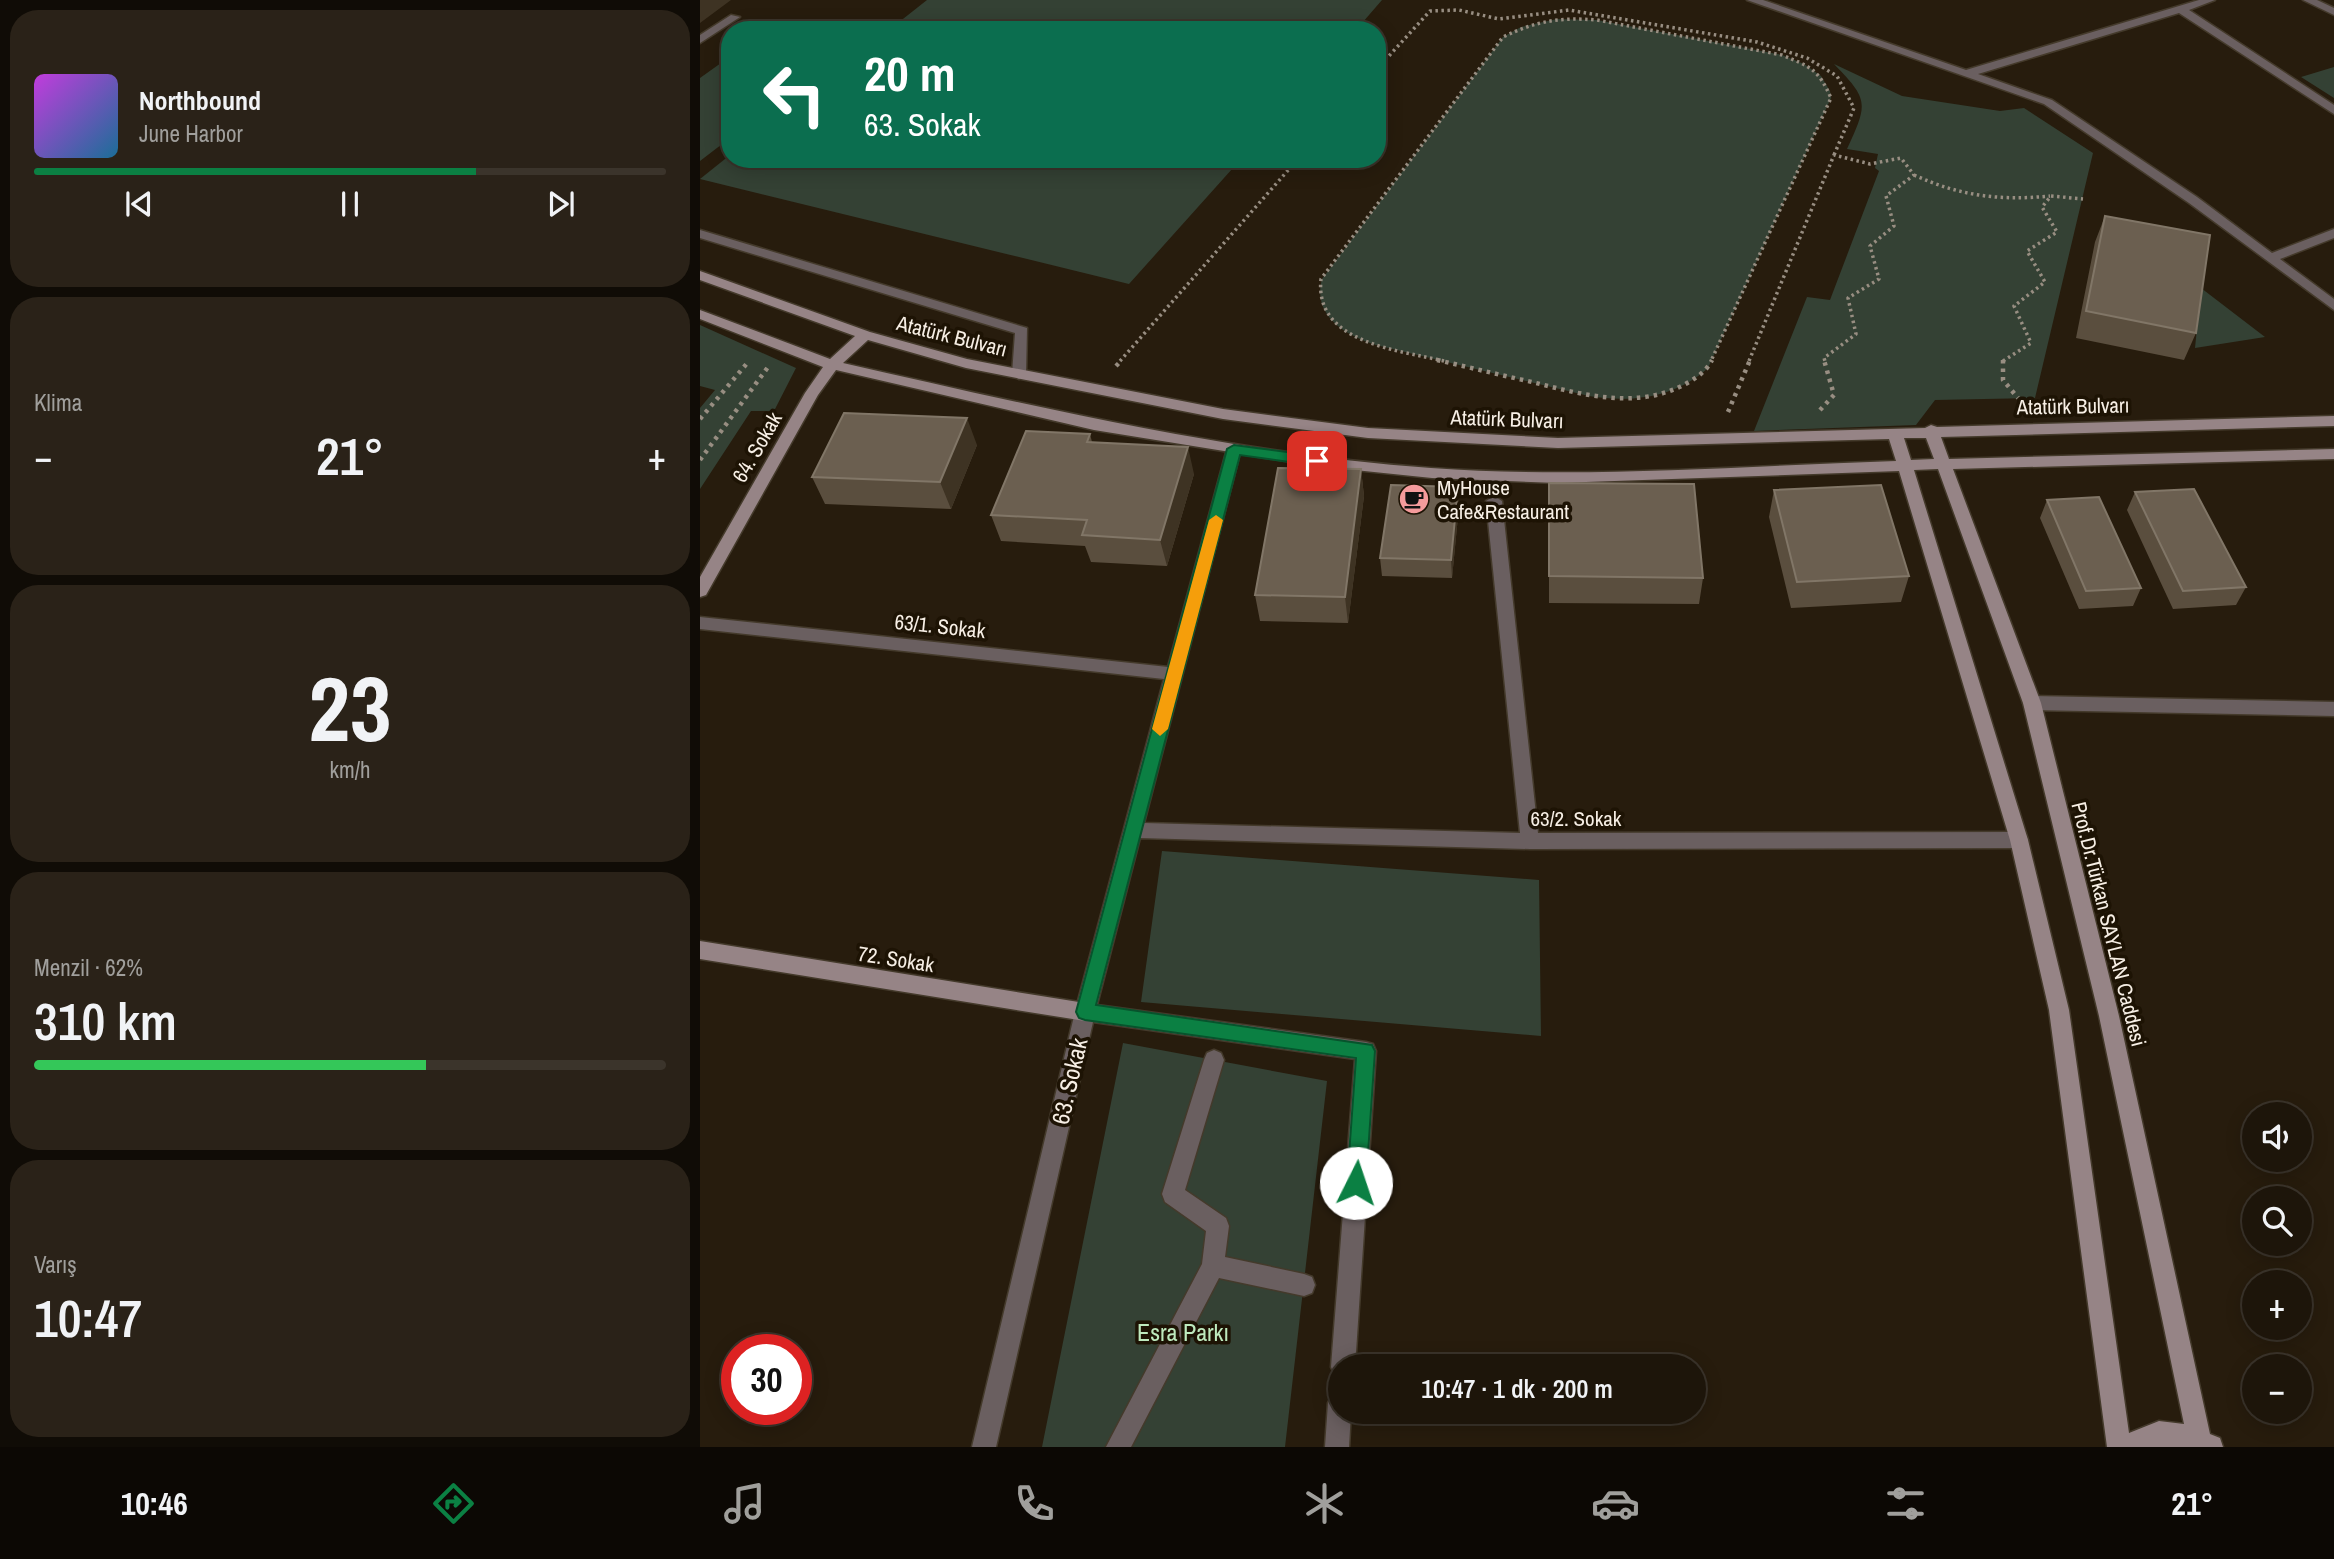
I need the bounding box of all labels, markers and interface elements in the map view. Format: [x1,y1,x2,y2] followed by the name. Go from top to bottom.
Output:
[864,40,956,106] text: 20 m
[749,49,840,140] icon: left
[139,83,261,118] text: Northbound
[864,103,981,146] text: 63. Sokak
[139,118,243,149] text: June Harbor
[120,185,158,223] icon: previous
[331,185,369,223] icon: pause
[542,185,580,223] icon: next
[893,308,1010,364] street label: Atatürk Bulvarı
[34,387,82,418] text: Klima
[2015,391,2130,422] street label: Atatürk Bulvarı
[1449,403,1564,435] street label: Atatürk Bulvarı
[725,406,789,487] street label: 64. Sokak
[316,421,384,491] text: 21°
[34,431,52,482] text: −
[648,431,666,482] text: +
[1287,431,1347,491] pin
[1298,442,1336,480] icon: arrive
[1437,473,1569,526] place label: MyHouse Cafe&Restaurant
[1397,482,1431,516] cafe icon: MyHouse Cafe&Restaurant
[893,607,987,645] street label: 63/1. Sokak
[309,647,392,769] text: 23
[330,754,370,785] text: km/h
[2065,799,2153,1049] street label: Prof.Dr.Türkan SAYLAN Caddesi
[1531,804,1622,833] street label: 63/2. Sokak
[856,939,936,979] street label: 72. Sokak
[34,952,143,983] text: Menzil · 62%
[34,986,177,1056] text: 310 km
[1044,1035,1094,1127] street label: 63. Sokak
[2242,1102,2312,1424] map controls
[2242,1102,2312,1172] button: sound
[1319,1146,1393,1220] position arrow
[2242,1186,2312,1256] button: search
[34,1249,77,1280] text: Varış
[2242,1270,2312,1340] button: +
[34,1283,142,1353] text: 10:47
[1137,1316,1229,1348] park label: Esra Parkı
[721,1334,812,1425] speed limit sign: 30
[2242,1354,2312,1424] button: −
[1421,1371,1613,1406] text: 10:47 · 1 dk · 200 m
[429,1479,478,1528] icon: directions
[720,1479,769,1528] icon: music
[1010,1479,1059,1528] icon: phone
[1300,1479,1349,1528] icon: climate
[1591,1479,1640,1528] icon: car
[1881,1479,1930,1528] icon: filters
[121,1482,188,1525] text: 10:46
[2171,1482,2213,1525] text: 21°

